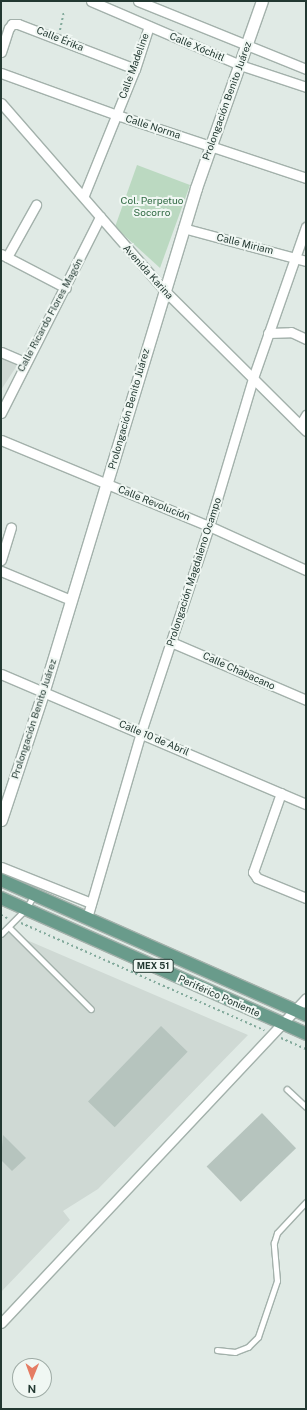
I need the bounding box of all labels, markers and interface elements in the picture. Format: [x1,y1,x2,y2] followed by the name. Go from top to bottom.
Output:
[35,24,85,54] street label: Calle Érika
[168,30,226,64] street label: Calle Xóchitl
[117,32,151,100] street label: Calle Madeline
[200,40,254,162] street label: Prolongación Benito Juárez
[124,112,182,142] street label: Calle Norma
[121,194,183,218] park label: Col. Perpetuo Socorro
[215,231,275,257] street label: Calle Miriam
[120,242,176,302] street label: Avenida Karina
[15,256,85,374] street label: Calle Ricardo Flores Magón
[106,347,152,471] street label: Prolongación Benito Juárez
[116,483,192,523] street label: Calle Revolución
[164,496,224,648] street label: Prolongación Magdaleno Ocampo
[201,650,277,692] street label: Calle Chabacano
[9,658,59,780] street label: Prolongación Benito Juárez
[117,718,191,758] street label: Calle 10 de Abril
[132,959,174,973] road number: MEX 51
[176,973,262,1019] street label: Periférico Poniente
[12,1358,52,1398] north arrow
[27,1383,36,1395] text: N

